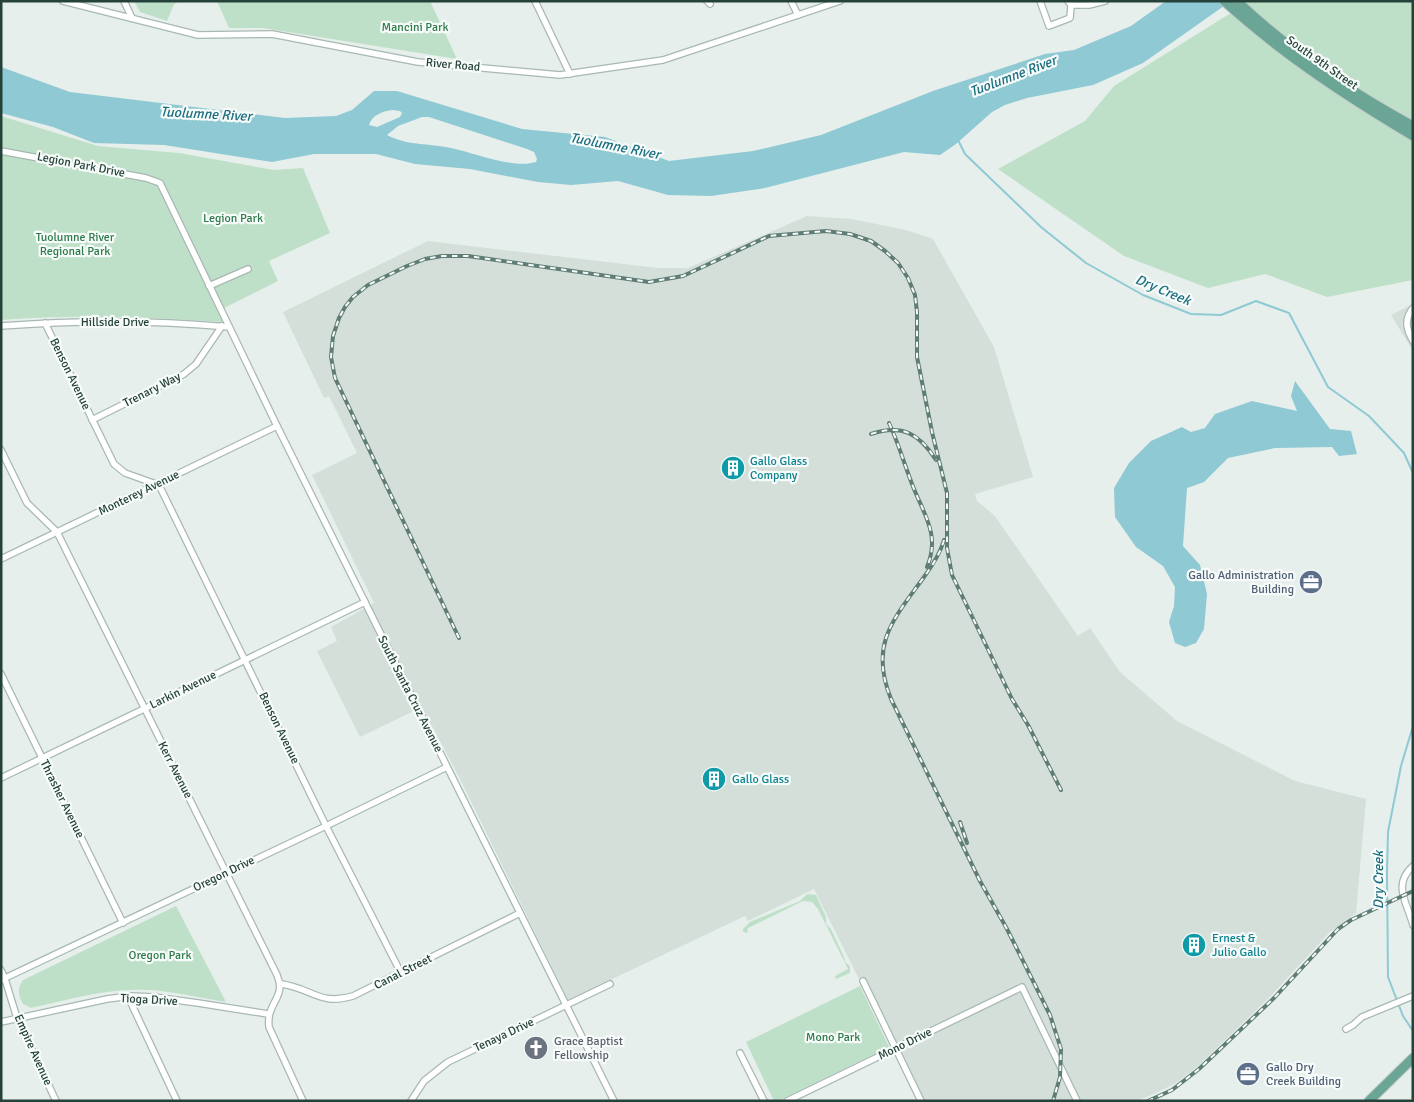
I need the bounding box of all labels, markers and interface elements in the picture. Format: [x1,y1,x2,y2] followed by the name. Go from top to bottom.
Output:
[382,20,448,35] park label: Mancini Park
[1283,33,1361,93] street label: South 9th Street
[967,51,1060,100] water label: Tuolumne River
[425,55,481,75] street label: River Road
[160,103,254,125] water label: Tuolumne River
[568,129,663,163] water label: Tuolumne River
[36,149,126,181] street label: Legion Park Drive
[203,211,263,226] park label: Legion Park
[36,230,115,259] park label: Tuolumne River Regional Park
[1133,271,1195,310] water label: Dry Creek
[81,315,149,330] street label: Hillside Drive
[46,336,94,412] street label: Benson Avenue
[121,369,184,411] street label: Trenary Way
[750,454,807,483] place label: Gallo Glass Company
[720,455,746,481] building icon: Gallo Glass Company
[96,467,182,519] street label: Monterey Avenue
[1188,568,1294,597] place label: Gallo Administration Building
[1298,569,1324,595] office icon: Gallo Administration Building
[374,633,446,755] street label: South Santa Cruz Avenue
[147,667,219,713] street label: Larkin Avenue
[255,690,303,766] street label: Benson Avenue
[154,739,196,801] street label: Kerr Avenue
[37,757,87,841] street label: Thrasher Avenue
[701,766,727,792] building icon: Gallo Glass
[732,772,789,787] place label: Gallo Glass
[1370,849,1387,909] water label: Dry Creek
[191,853,257,895] street label: Oregon Drive
[1212,931,1266,960] place label: Ernest & Julio Gallo
[1181,932,1207,958] building icon: Ernest & Julio Gallo
[129,948,191,963] park label: Oregon Park
[371,951,435,993] street label: Canal Street
[120,991,178,1009] street label: Tioga Drive
[11,1012,55,1088] street label: Empire Avenue
[472,1015,536,1055] street label: Tenaya Drive
[876,1025,934,1063] street label: Mono Drive
[806,1030,860,1045] park label: Mono Park
[554,1034,623,1063] place label: Grace Baptist Fellowship
[523,1035,549,1061] church icon: Grace Baptist Fellowship
[1266,1060,1341,1089] place label: Gallo Dry Creek Building
[1235,1061,1261,1087] office icon: Gallo Dry Creek Building

